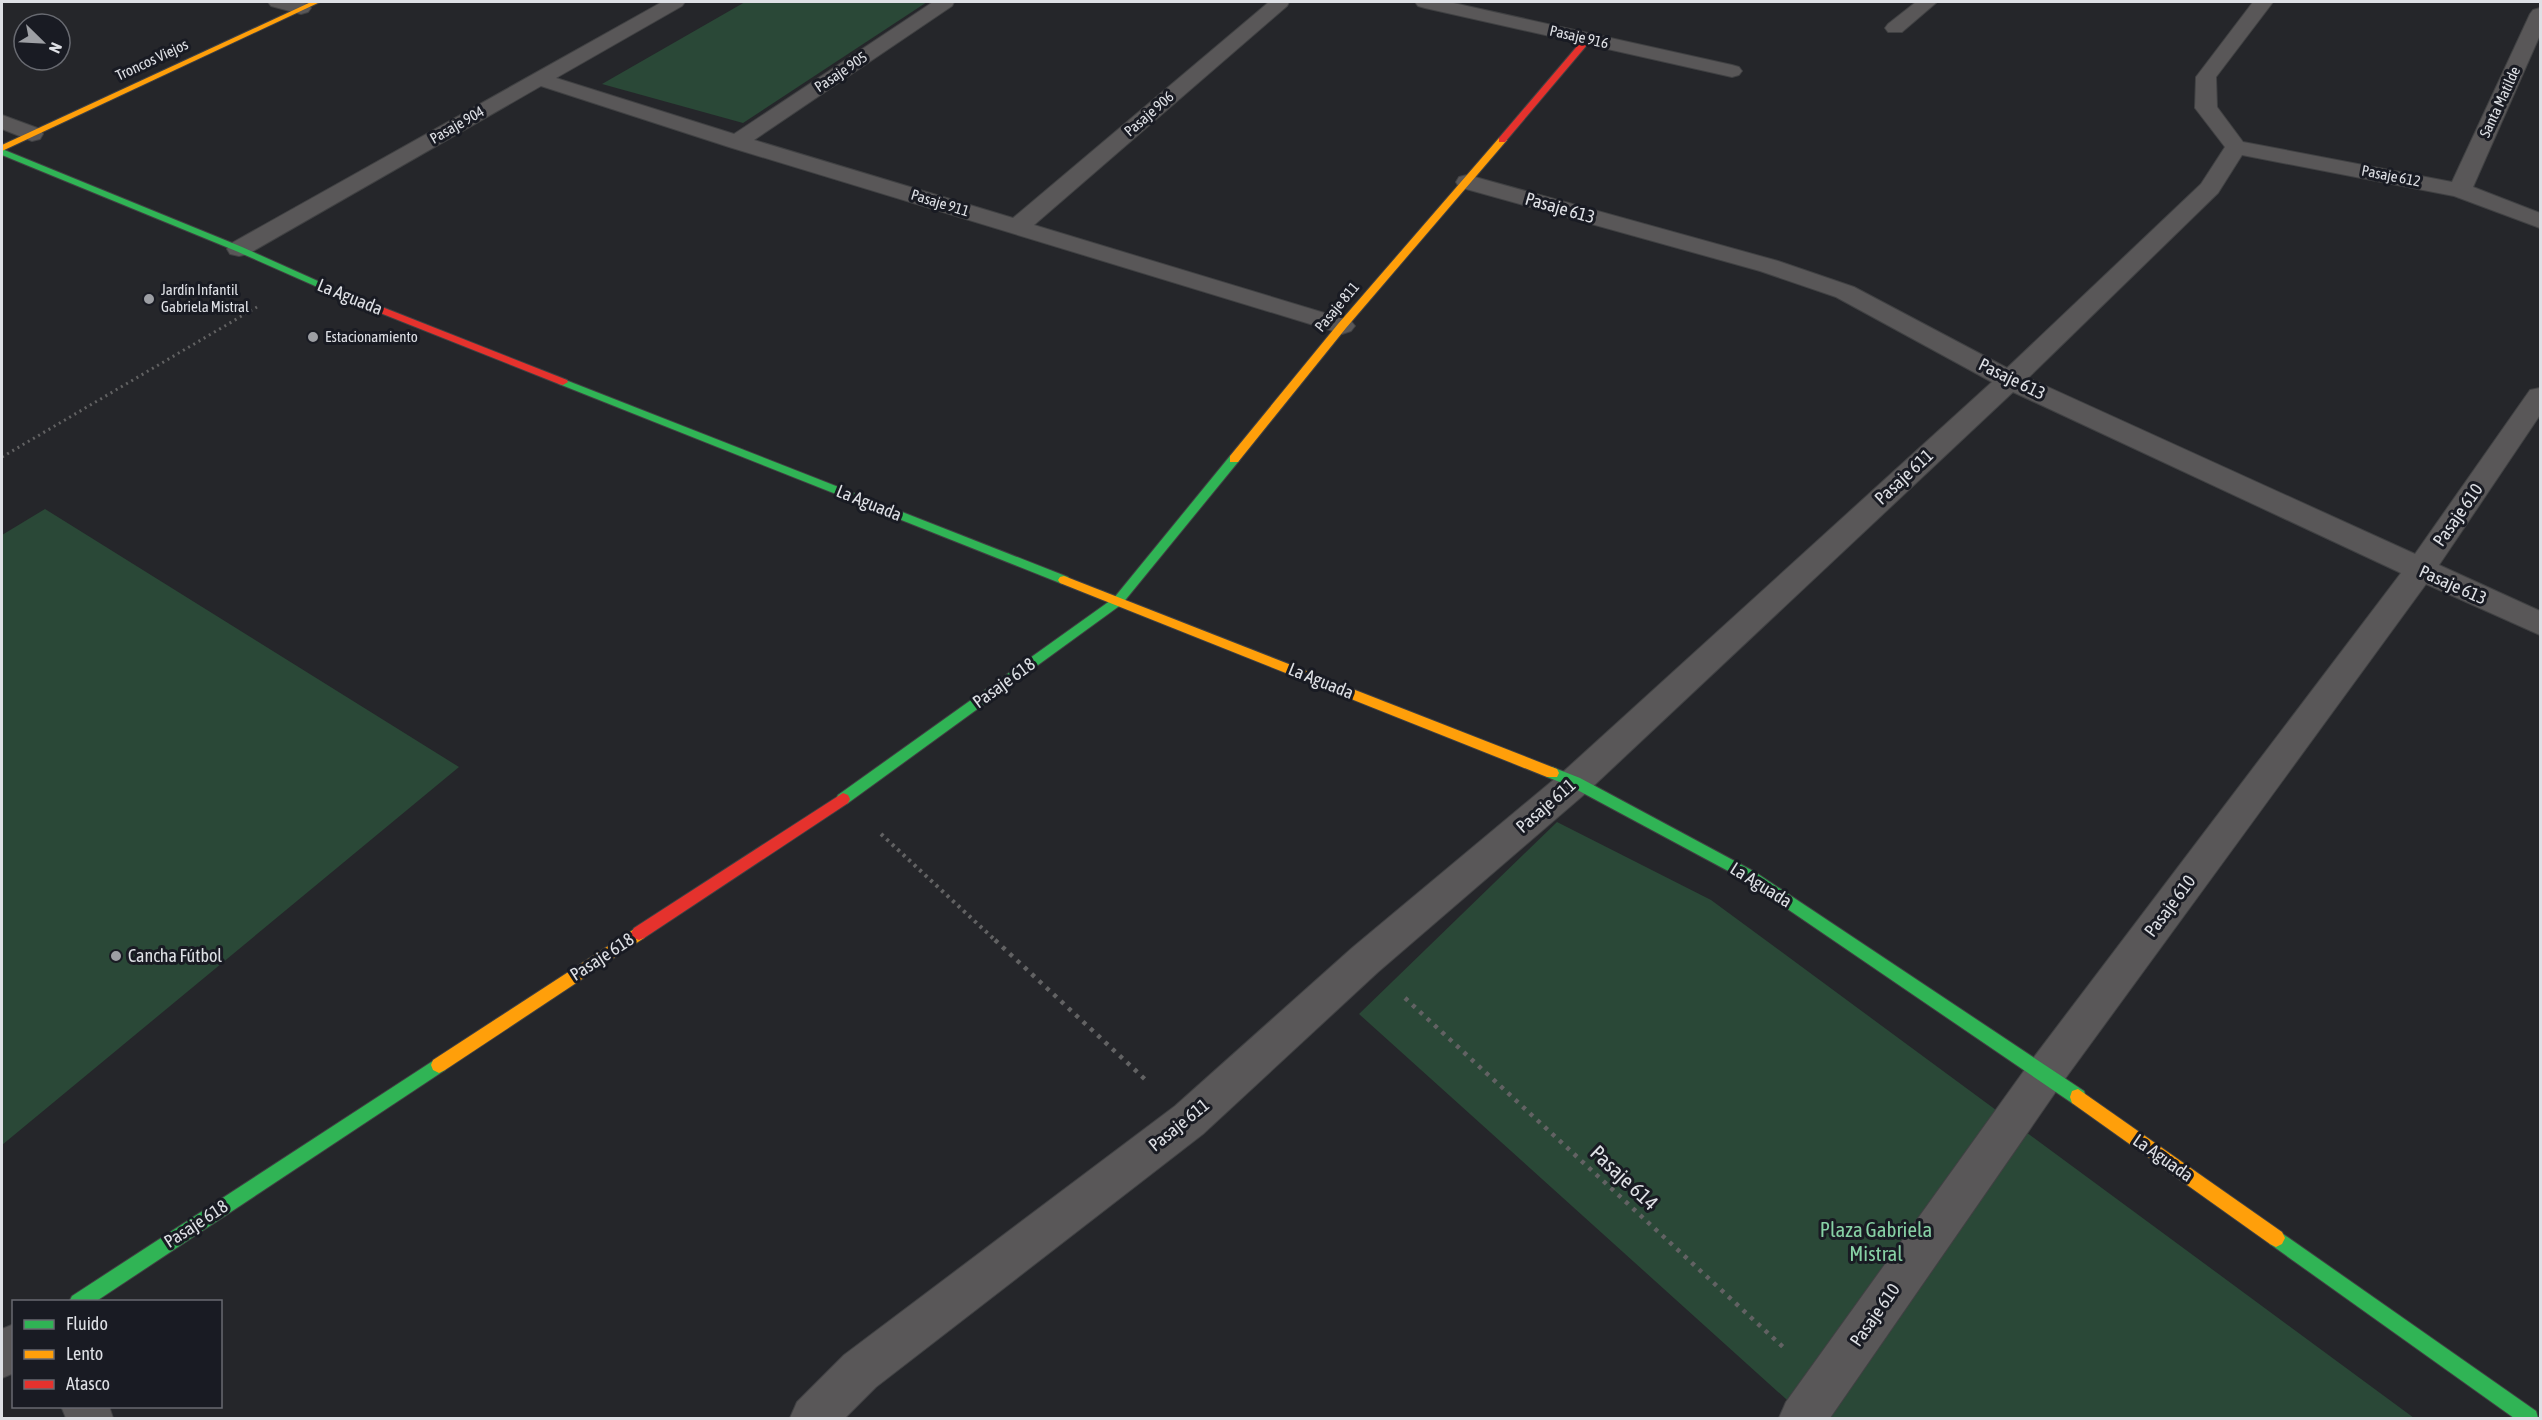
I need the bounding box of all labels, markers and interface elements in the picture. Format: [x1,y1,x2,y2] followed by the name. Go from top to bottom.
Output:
[12,12,72,72] north arrow
[1548,22,1610,52] street label: Pasaje 916
[113,35,191,84] street label: Troncos Viejos
[46,40,66,56] text: N
[811,48,870,95] street label: Pasaje 905
[2476,63,2523,140] street label: Santa Matilde
[1121,88,1177,140] street label: Pasaje 906
[427,102,487,147] street label: Pasaje 904
[2360,161,2422,190] street label: Pasaje 612
[909,186,971,219] street label: Pasaje 911
[1523,188,1598,227] street label: Pasaje 613
[315,274,386,319] street label: La Aguada
[1311,278,1362,335] street label: Pasaje 811
[161,281,249,315] place label: Jardín Infantil Gabriela Mistral
[142,292,156,306] marker: Jardín Infantil Gabriela Mistral
[325,328,418,345] place label: Estacionamiento
[306,330,320,344] marker: Estacionamiento
[1975,353,2049,404] street label: Pasaje 613
[1870,444,1937,509] street label: Pasaje 611
[2428,479,2487,550] street label: Pasaje 610
[834,480,905,525] street label: La Aguada
[2416,560,2490,609] street label: Pasaje 613
[969,653,1039,712] street label: Pasaje 618
[1286,658,1357,703] street label: La Aguada
[1512,774,1580,837] street label: Pasaje 611
[1727,858,1796,912] street label: La Aguada
[2140,871,2200,941] street label: Pasaje 610
[566,928,638,985] street label: Pasaje 618
[128,945,222,966] place label: Cancha Fútbol
[109,949,123,963] marker: Cancha Fútbol
[1144,1094,1213,1155] street label: Pasaje 611
[2129,1129,2197,1186] street label: La Aguada
[1586,1140,1664,1215] street label: Pasaje 614
[160,1195,232,1252] street label: Pasaje 618
[1820,1217,1932,1265] park label: Plaza Gabriela Mistral
[1845,1279,1904,1350] street label: Pasaje 610
[12,1300,222,1408] legend
[66,1313,108,1334] text: Fluido
[66,1343,103,1364] text: Lento
[66,1373,110,1394] text: Atasco

